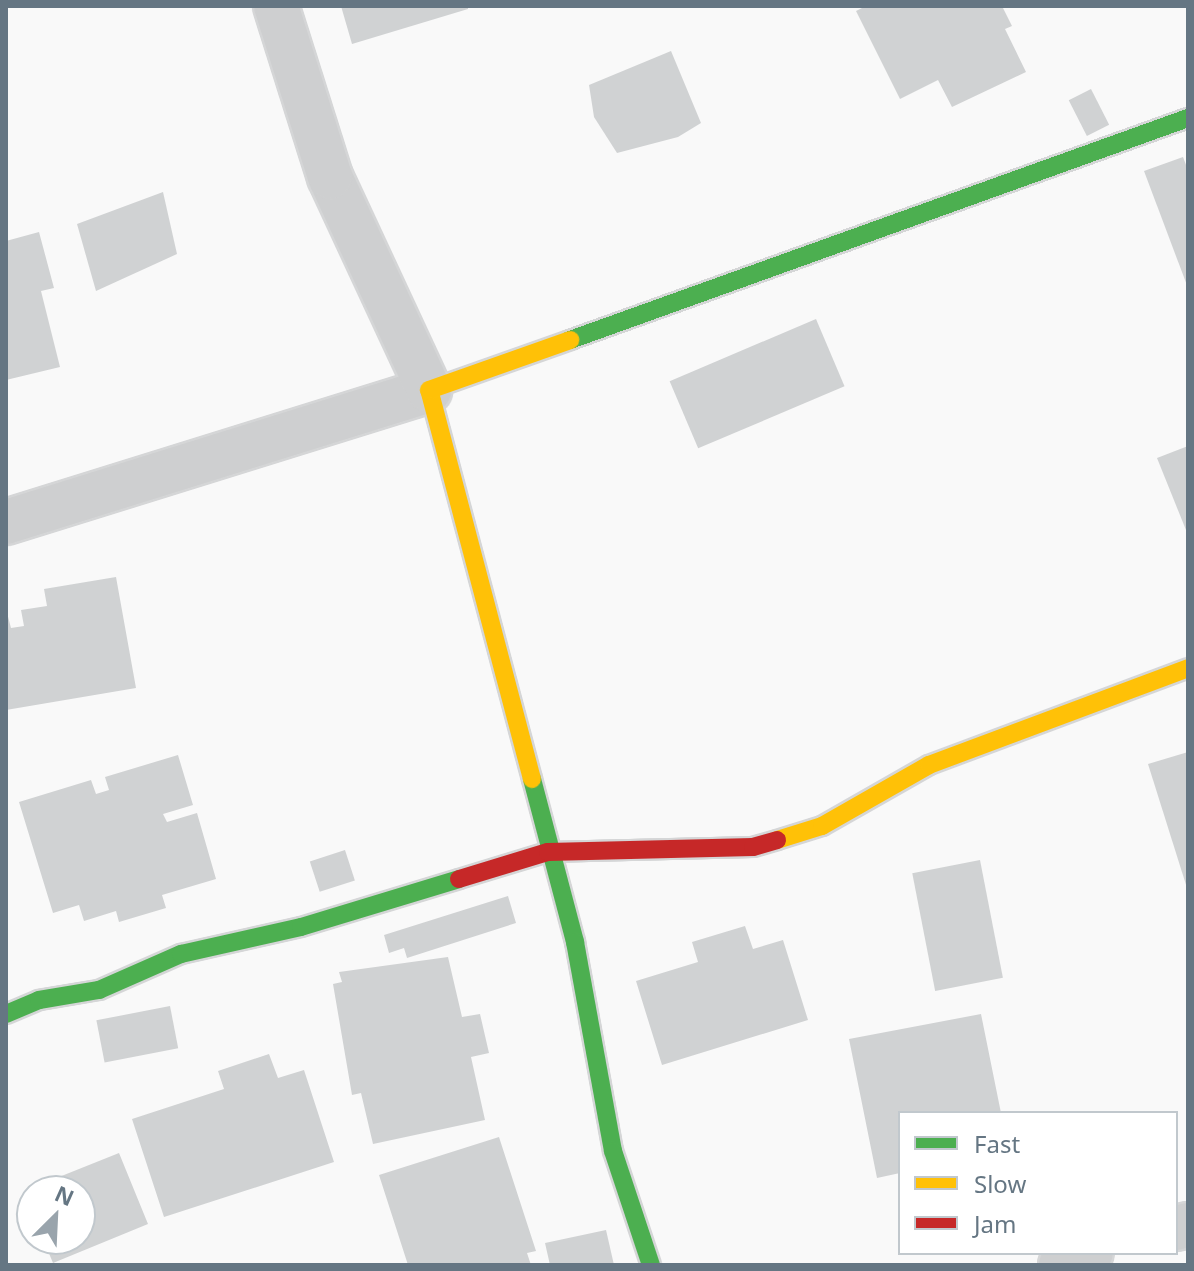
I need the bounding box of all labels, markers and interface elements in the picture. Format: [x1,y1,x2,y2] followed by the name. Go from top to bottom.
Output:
[898,1111,1178,1255] legend
[974,1127,1020,1160] text: Fast
[974,1167,1026,1200] text: Slow
[16,1175,96,1255] north arrow
[51,1178,79,1212] text: N
[974,1207,1016,1240] text: Jam

